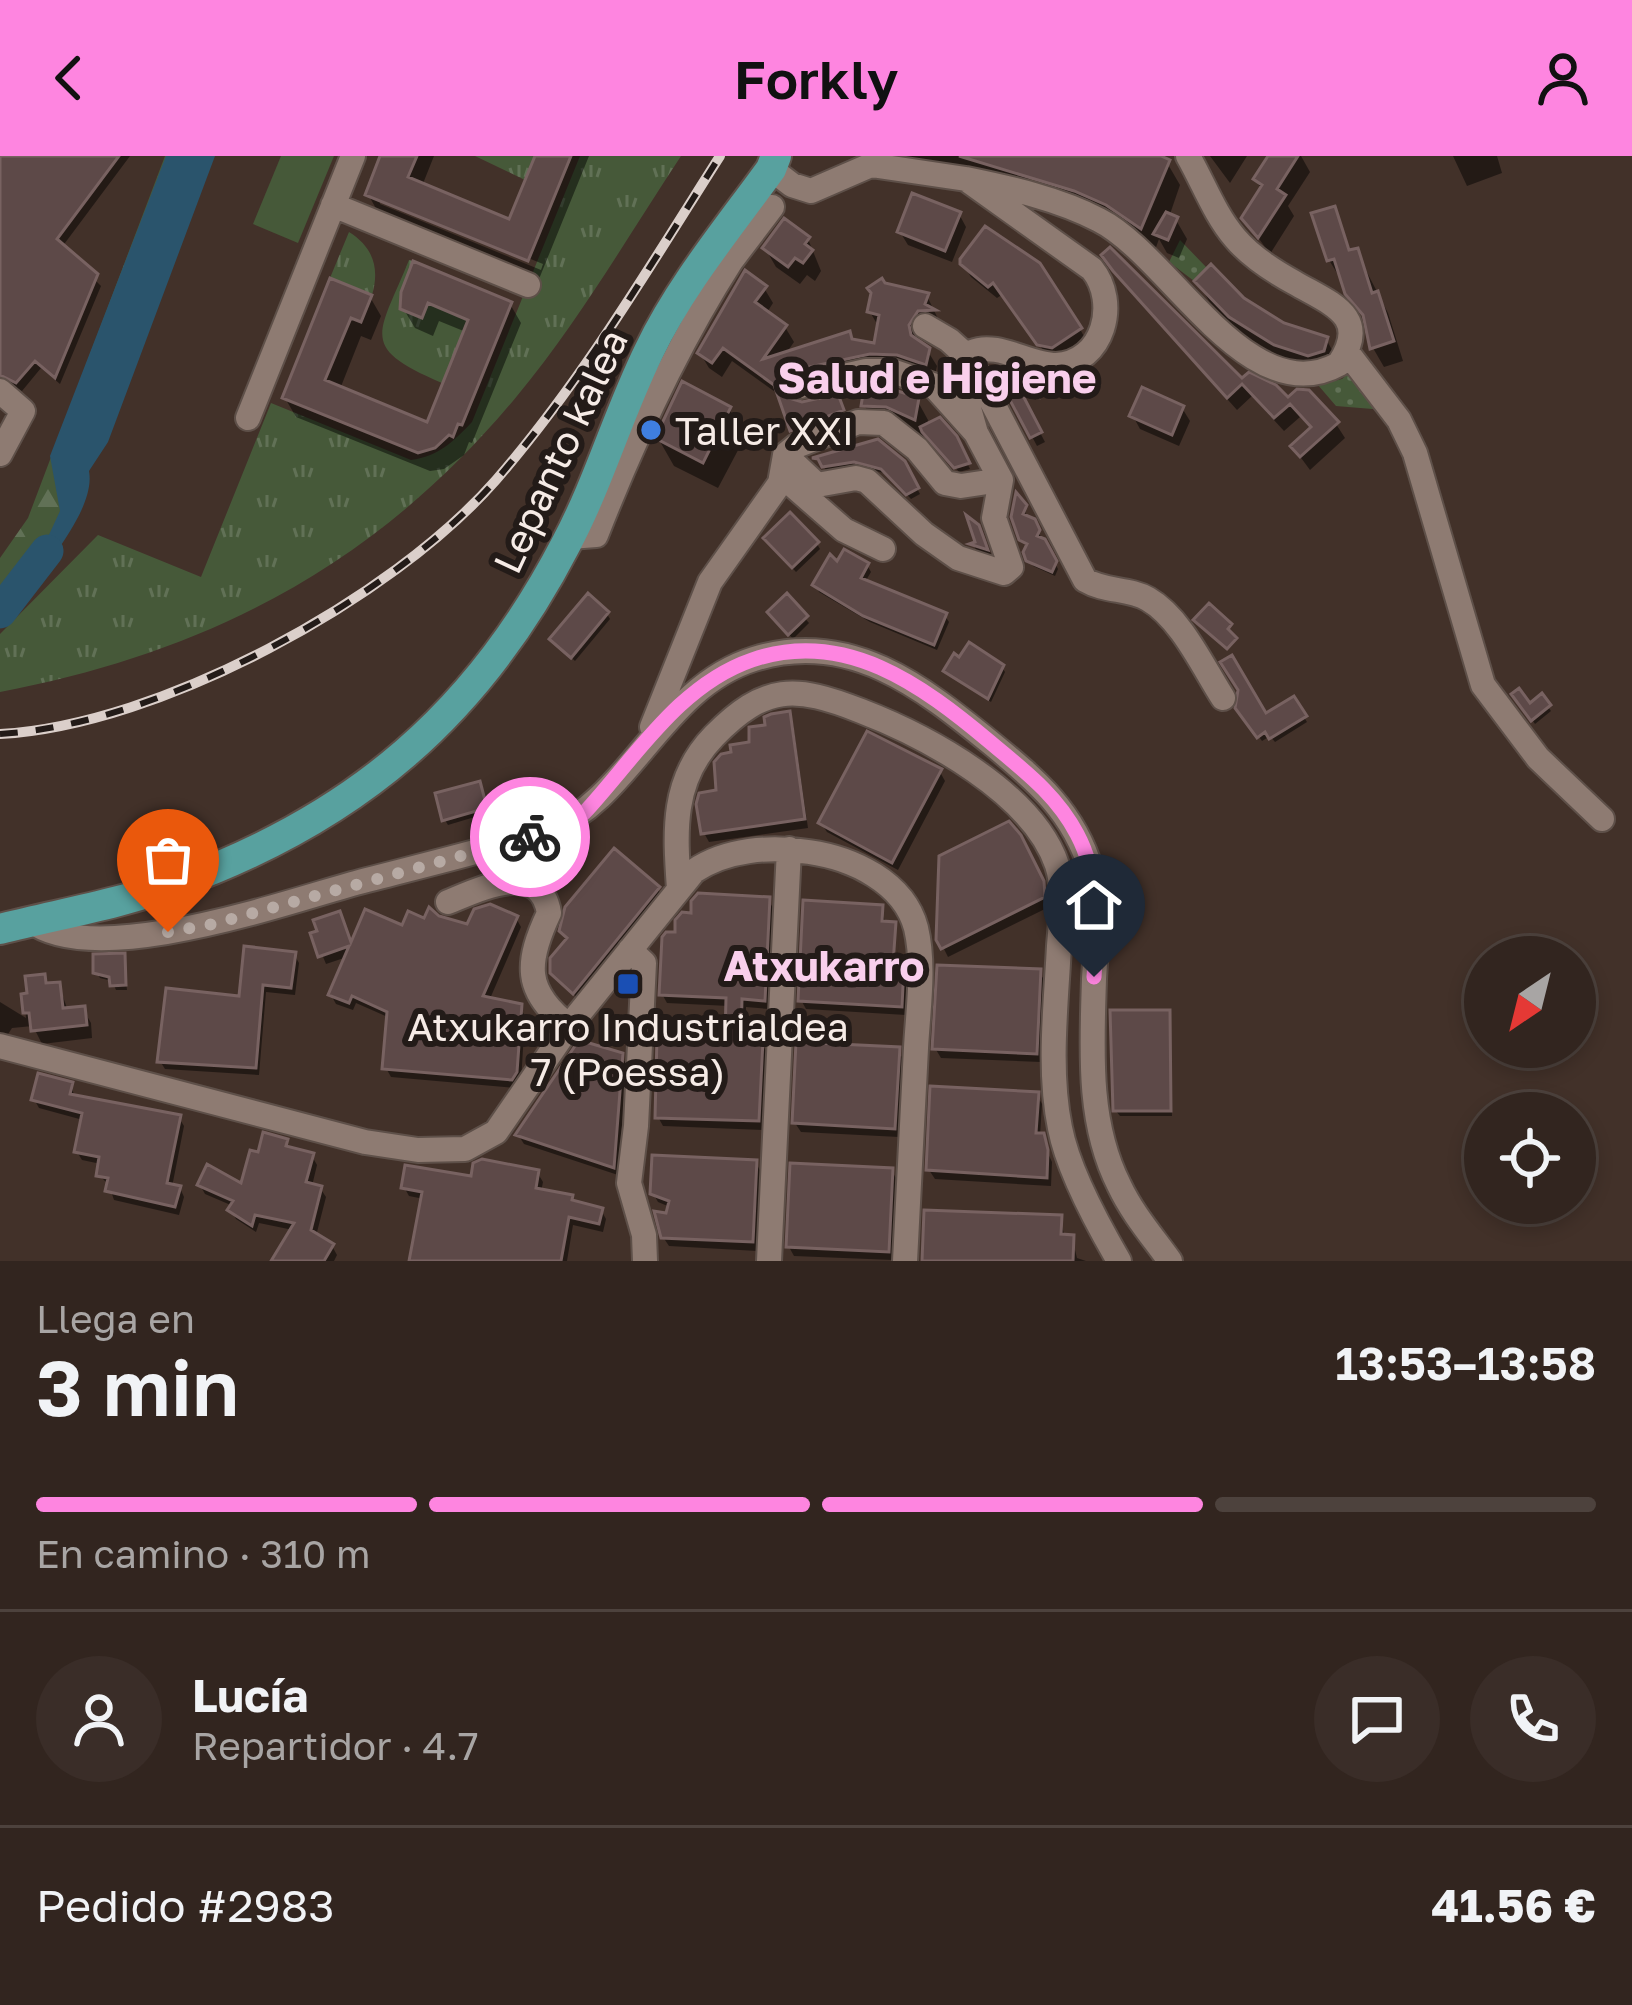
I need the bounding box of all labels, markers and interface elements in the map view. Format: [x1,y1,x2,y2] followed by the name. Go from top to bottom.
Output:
[36,45,102,111] icon: back
[1530,45,1596,111] icon: person
[734,46,898,111] text: Forkly
[483,322,637,580] street label: Lepanto kalea
[778,352,1096,402] district label: Salud e Higiene
[675,407,854,454] place label: Taller XXI
[638,417,664,443] marker: Taller XXI
[470,777,590,897] courier
[497,804,563,870] icon: bike
[117,809,219,932] pin
[135,827,201,893] icon: bag
[1043,854,1145,977] pin
[1061,872,1127,938] icon: home
[1464,936,1596,1068] north arrow
[1464,936,1596,1224] map controls
[724,940,924,990] district label: Atxukarro
[615,971,641,997] marker: Atxukarro Industrialdea 7 (Poessa)
[407,1003,849,1095] place label: Atxukarro Industrialdea 7 (Poessa)
[1464,1092,1596,1224] button: locate
[36,1295,195,1342] text: Llega en
[1335,1336,1596,1390] text: 13:53–13:58
[36,1340,239,1433] text: 3 min
[36,1530,371,1577] text: En camino · 310 m
[36,1656,162,1782] button: person
[1314,1656,1440,1782] button: chat
[1470,1656,1596,1782] button: phone
[192,1668,308,1722] text: Lucía
[192,1722,479,1769] text: Repartidor · 4.7
[36,1878,335,1932] text: Pedido #2983
[1431,1878,1596,1932] text: 41.56 €

